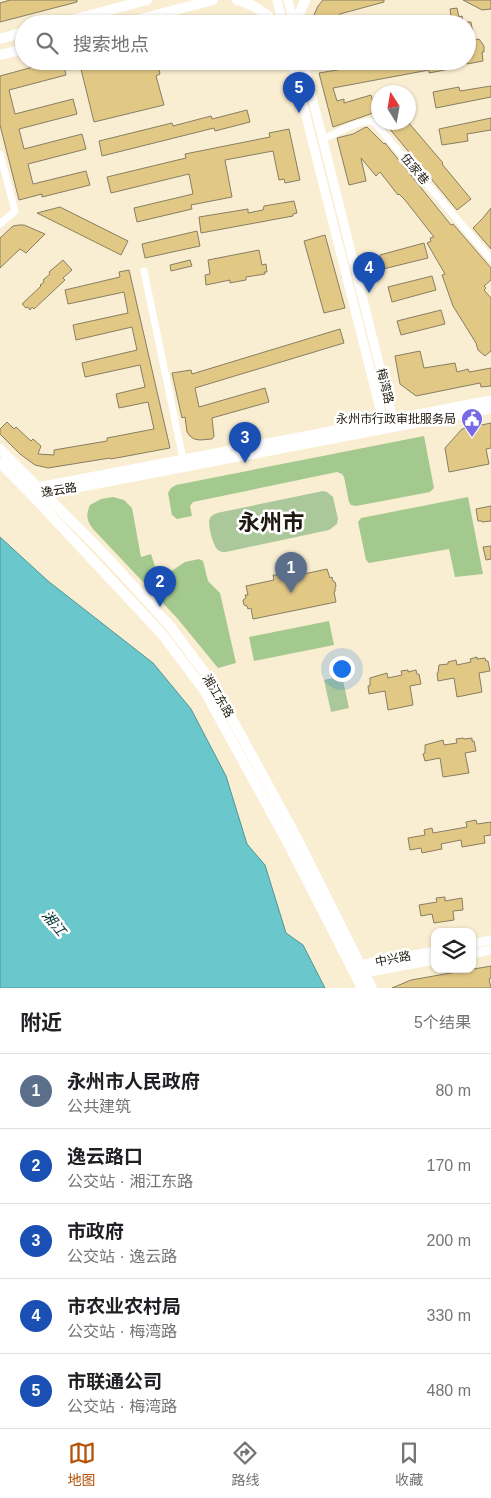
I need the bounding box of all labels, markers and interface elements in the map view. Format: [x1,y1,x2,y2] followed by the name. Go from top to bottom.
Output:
[15,15,476,70] search box
[33,29,61,57] icon: search
[73,34,149,55] text: 搜索地点
[283,72,315,113] pin: 5
[371,85,416,130] north arrow
[398,151,432,187] street label: 伍家巷
[353,252,385,293] pin: 4
[374,367,396,405] street label: 梅湾路
[460,407,484,438] public building icon: 永州市行政审批服务局
[336,412,456,426] place label: 永州市行政审批服务局
[229,422,261,463] pin: 3
[40,480,78,500] street label: 逸云路
[238,510,304,535] district label: 永州市
[275,552,307,593] pin: 1
[144,566,176,607] pin: 2
[329,656,355,682] your location
[200,672,236,720] street label: 湘江东路
[39,907,70,940] water label: 湘江
[431,928,476,973] map controls
[431,928,476,973] button: layers
[374,949,412,969] street label: 中兴路
[20,1011,62,1034] text: 附近
[414,1014,471,1031] text: 5个结果
[67,1071,200,1092] text: 永州市人民政府
[32,1082,40,1099] text: 1
[435,1082,471,1099] text: 80 m
[67,1098,131,1115] text: 公共建筑
[67,1146,143,1167] text: 逸云路口
[32,1157,40,1174] text: 2
[427,1157,471,1174] text: 170 m
[67,1173,193,1190] text: 公交站 · 湘江东路
[67,1221,124,1242] text: 市政府
[32,1232,40,1249] text: 3
[427,1232,471,1249] text: 200 m
[67,1248,177,1265] text: 公交站 · 逸云路
[67,1296,181,1317] text: 市农业农村局
[32,1307,40,1324] text: 4
[427,1307,471,1324] text: 330 m
[67,1323,177,1340] text: 公交站 · 梅湾路
[67,1371,162,1392] text: 市联通公司
[32,1382,40,1399] text: 5
[427,1382,471,1399] text: 480 m
[67,1398,177,1415] text: 公交站 · 梅湾路
[68,1439,96,1489] tab: 地图
[231,1439,259,1489] tab: 路线
[395,1439,423,1489] tab: 收藏

